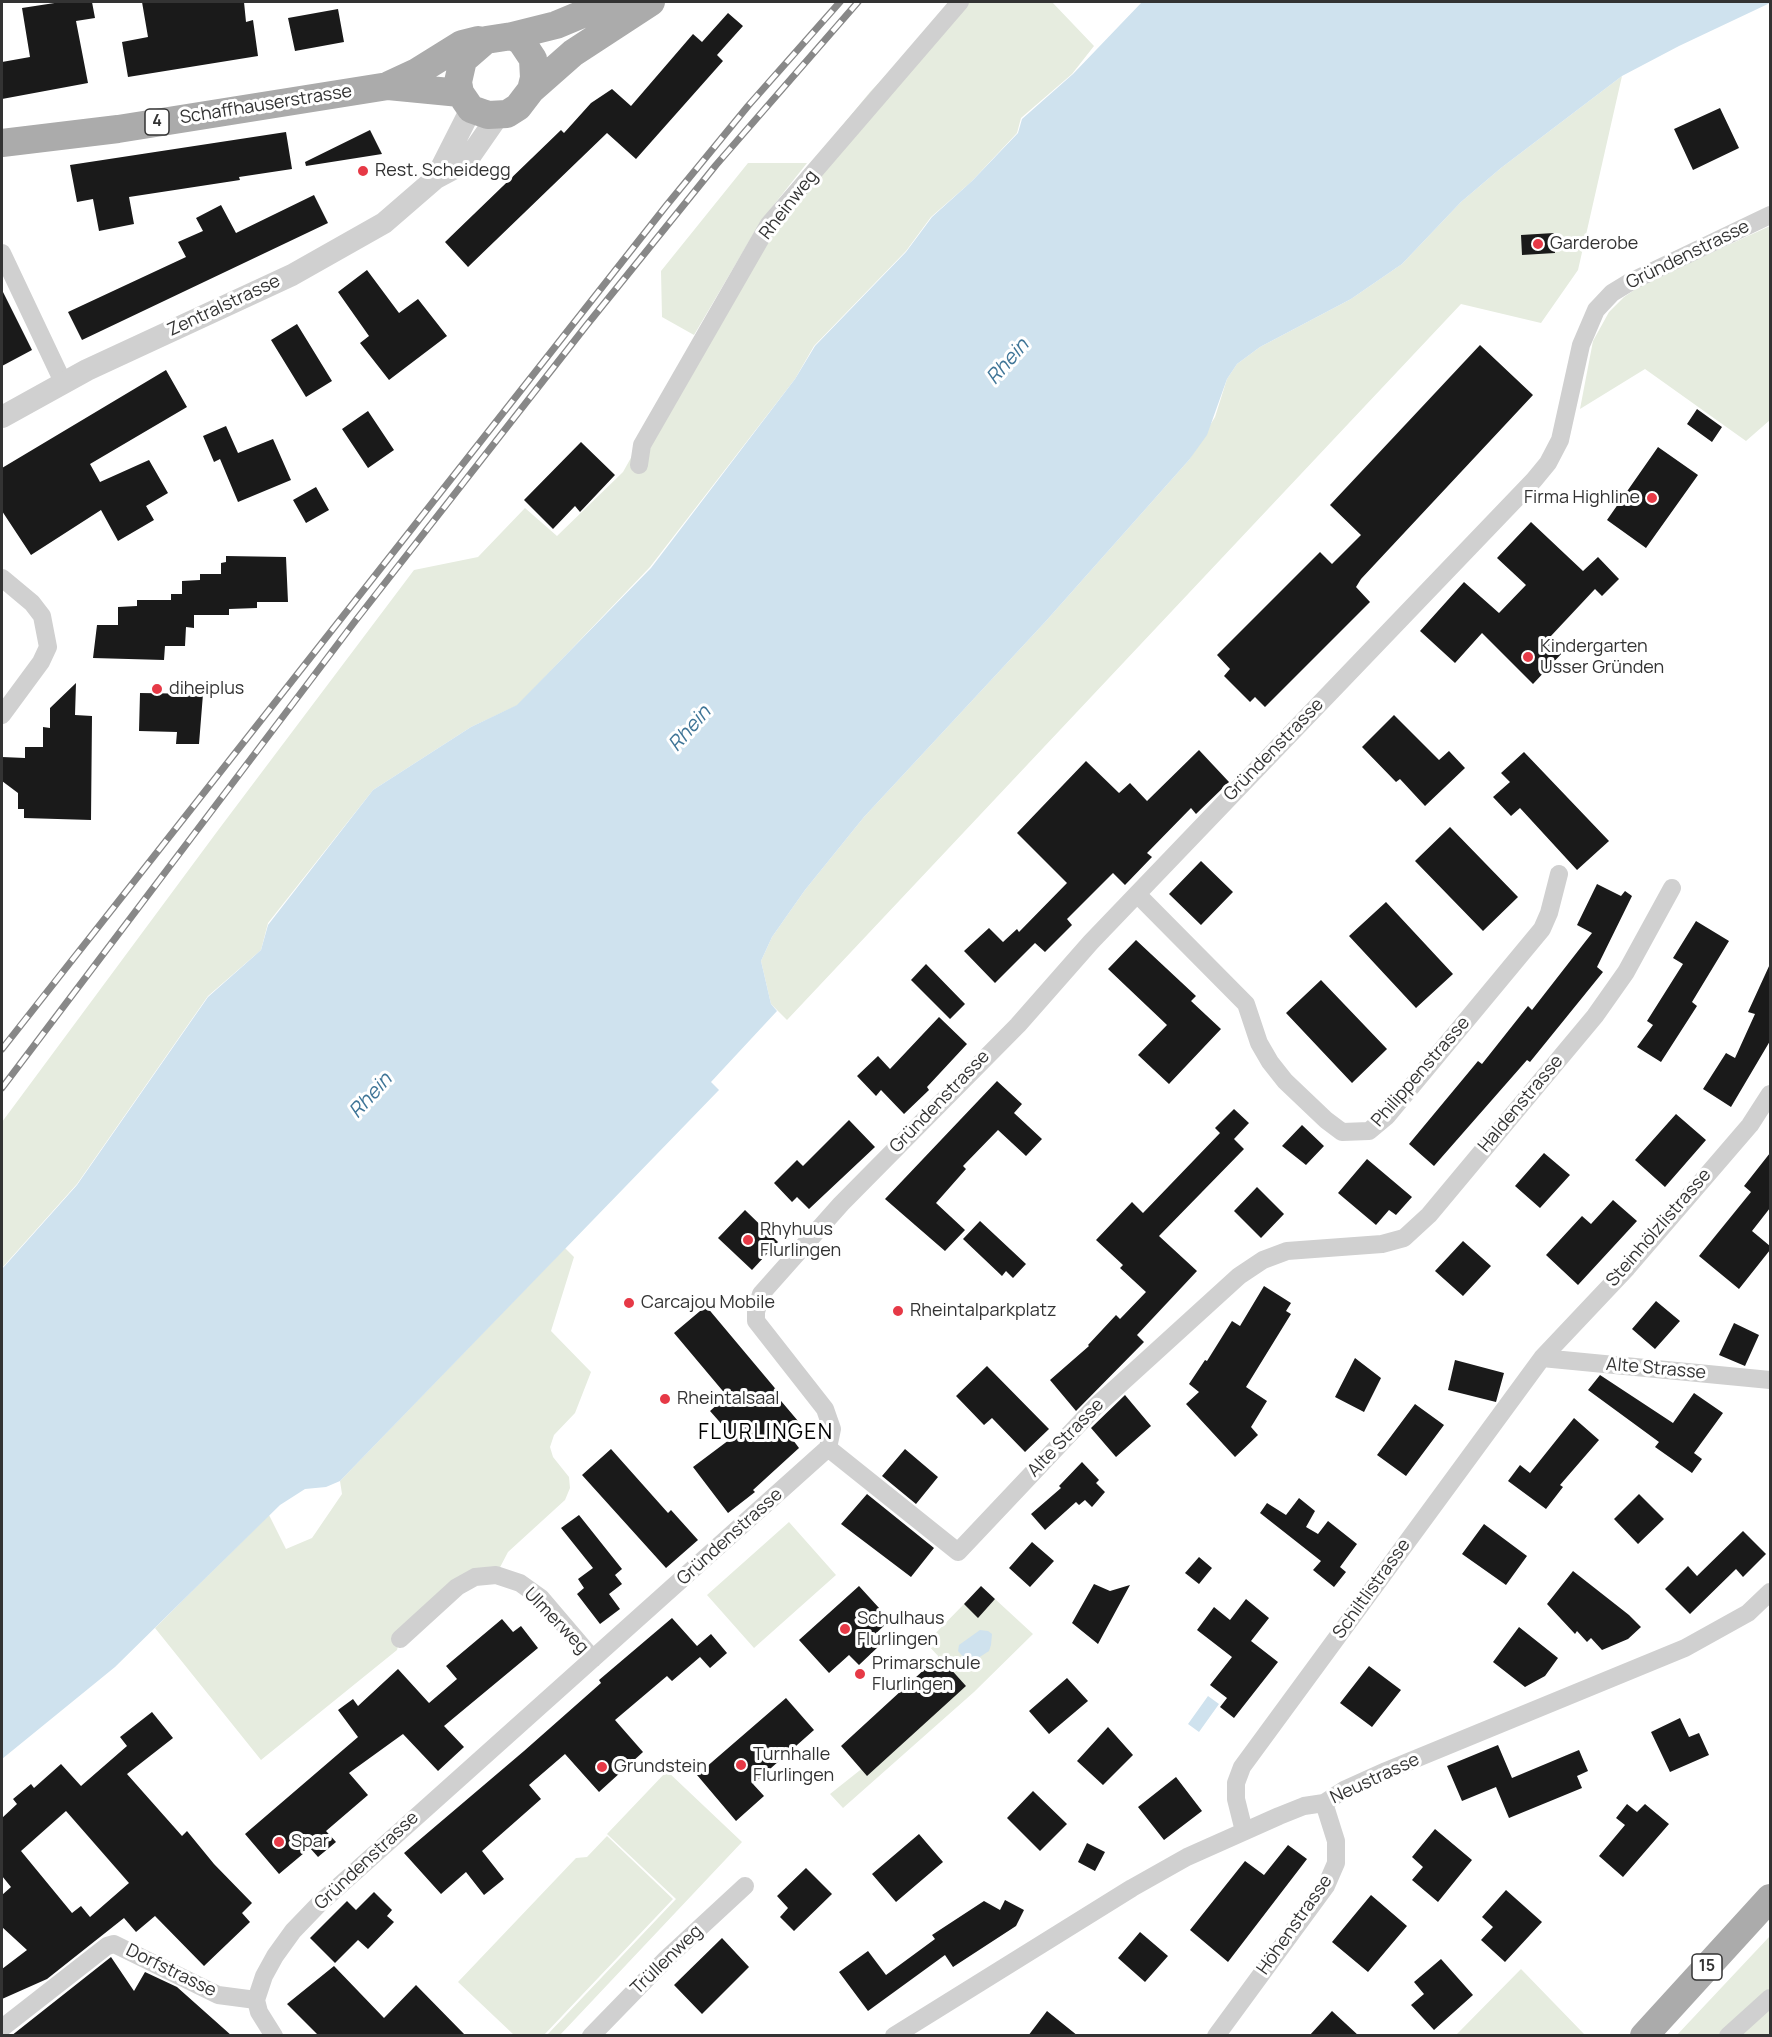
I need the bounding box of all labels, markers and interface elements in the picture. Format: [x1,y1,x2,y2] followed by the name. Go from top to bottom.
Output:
[178,81,354,129] street label: Schaffhauserstrasse
[145,109,169,135] road number: 4
[375,160,511,182] place label: Rest. Scheidegg
[356,164,370,178] marker: Rest. Scheidegg
[755,166,823,244] street label: Rheinweg
[1623,216,1753,294] street label: Gründenstrasse
[1550,233,1638,255] place label: Garderobe
[1531,237,1545,251] marker: Garderobe
[164,270,284,342] street label: Zentralstrasse
[982,334,1034,390] water label: Rhein
[1524,487,1640,509] place label: Firma Highline
[1645,491,1659,505] marker: Firma Highline
[1540,636,1664,678] place label: Kindergarten Usser Gründen
[1521,650,1535,664] marker: Kindergarten Usser Gründen
[169,678,244,700] place label: diheiplus
[150,682,164,696] marker: diheiplus
[1220,694,1328,806] street label: Gründenstrasse
[664,701,716,757] water label: Rhein
[1367,1013,1475,1131] street label: Philippenstrasse
[886,1046,994,1158] street label: Gründenstrasse
[1474,1051,1568,1157] street label: Haldenstrasse
[344,1068,398,1124] water label: Rhein
[1602,1165,1716,1291] street label: Steinhölzlistrasse
[760,1219,841,1262] place label: Rhyhuus Flurlingen
[741,1233,755,1247] marker: Rhyhuus Flurlingen
[641,1292,775,1314] place label: Carcajou Mobile
[622,1296,636,1310] marker: Carcajou Mobile
[910,1300,1057,1322] place label: Rheintalparkplatz
[891,1304,905,1318] marker: Rheintalparkplatz
[1605,1354,1707,1384] street label: Alte Strasse
[677,1388,780,1410] place label: Rheintalsaal
[658,1392,672,1406] marker: Rheintalsaal
[1023,1394,1109,1482] street label: Alte Strasse
[698,1420,834,1446] district label: FLURLINGEN
[673,1484,787,1590] street label: Gründenstrasse
[1329,1535,1415,1643] street label: Schiltlistrasse
[519,1583,593,1659] street label: Ulmerweg
[857,1608,944,1650] place label: Schulhaus Flurlingen
[838,1622,852,1636] marker: Schulhaus Flurlingen
[872,1653,980,1696] place label: Primarschule Flurlingen
[853,1667,867,1681] marker: Primarschule Flurlingen
[753,1744,834,1786] place label: Turnhalle Flurlingen
[1327,1749,1423,1809] street label: Neustrasse
[614,1756,707,1778] place label: Grundstein
[734,1758,748,1772] marker: Turnhalle Flurlingen
[595,1760,609,1774] marker: Grundstein
[311,1807,423,1915] street label: Gründenstrasse
[291,1831,329,1853] place label: Spar
[272,1835,286,1849] marker: Spar
[1253,1871,1337,1979] street label: Höhenstrasse
[627,1921,707,1999] street label: Trüllenweg
[122,1940,220,2002] street label: Dorfstrasse
[1692,1954,1722,1980] road number: 15

